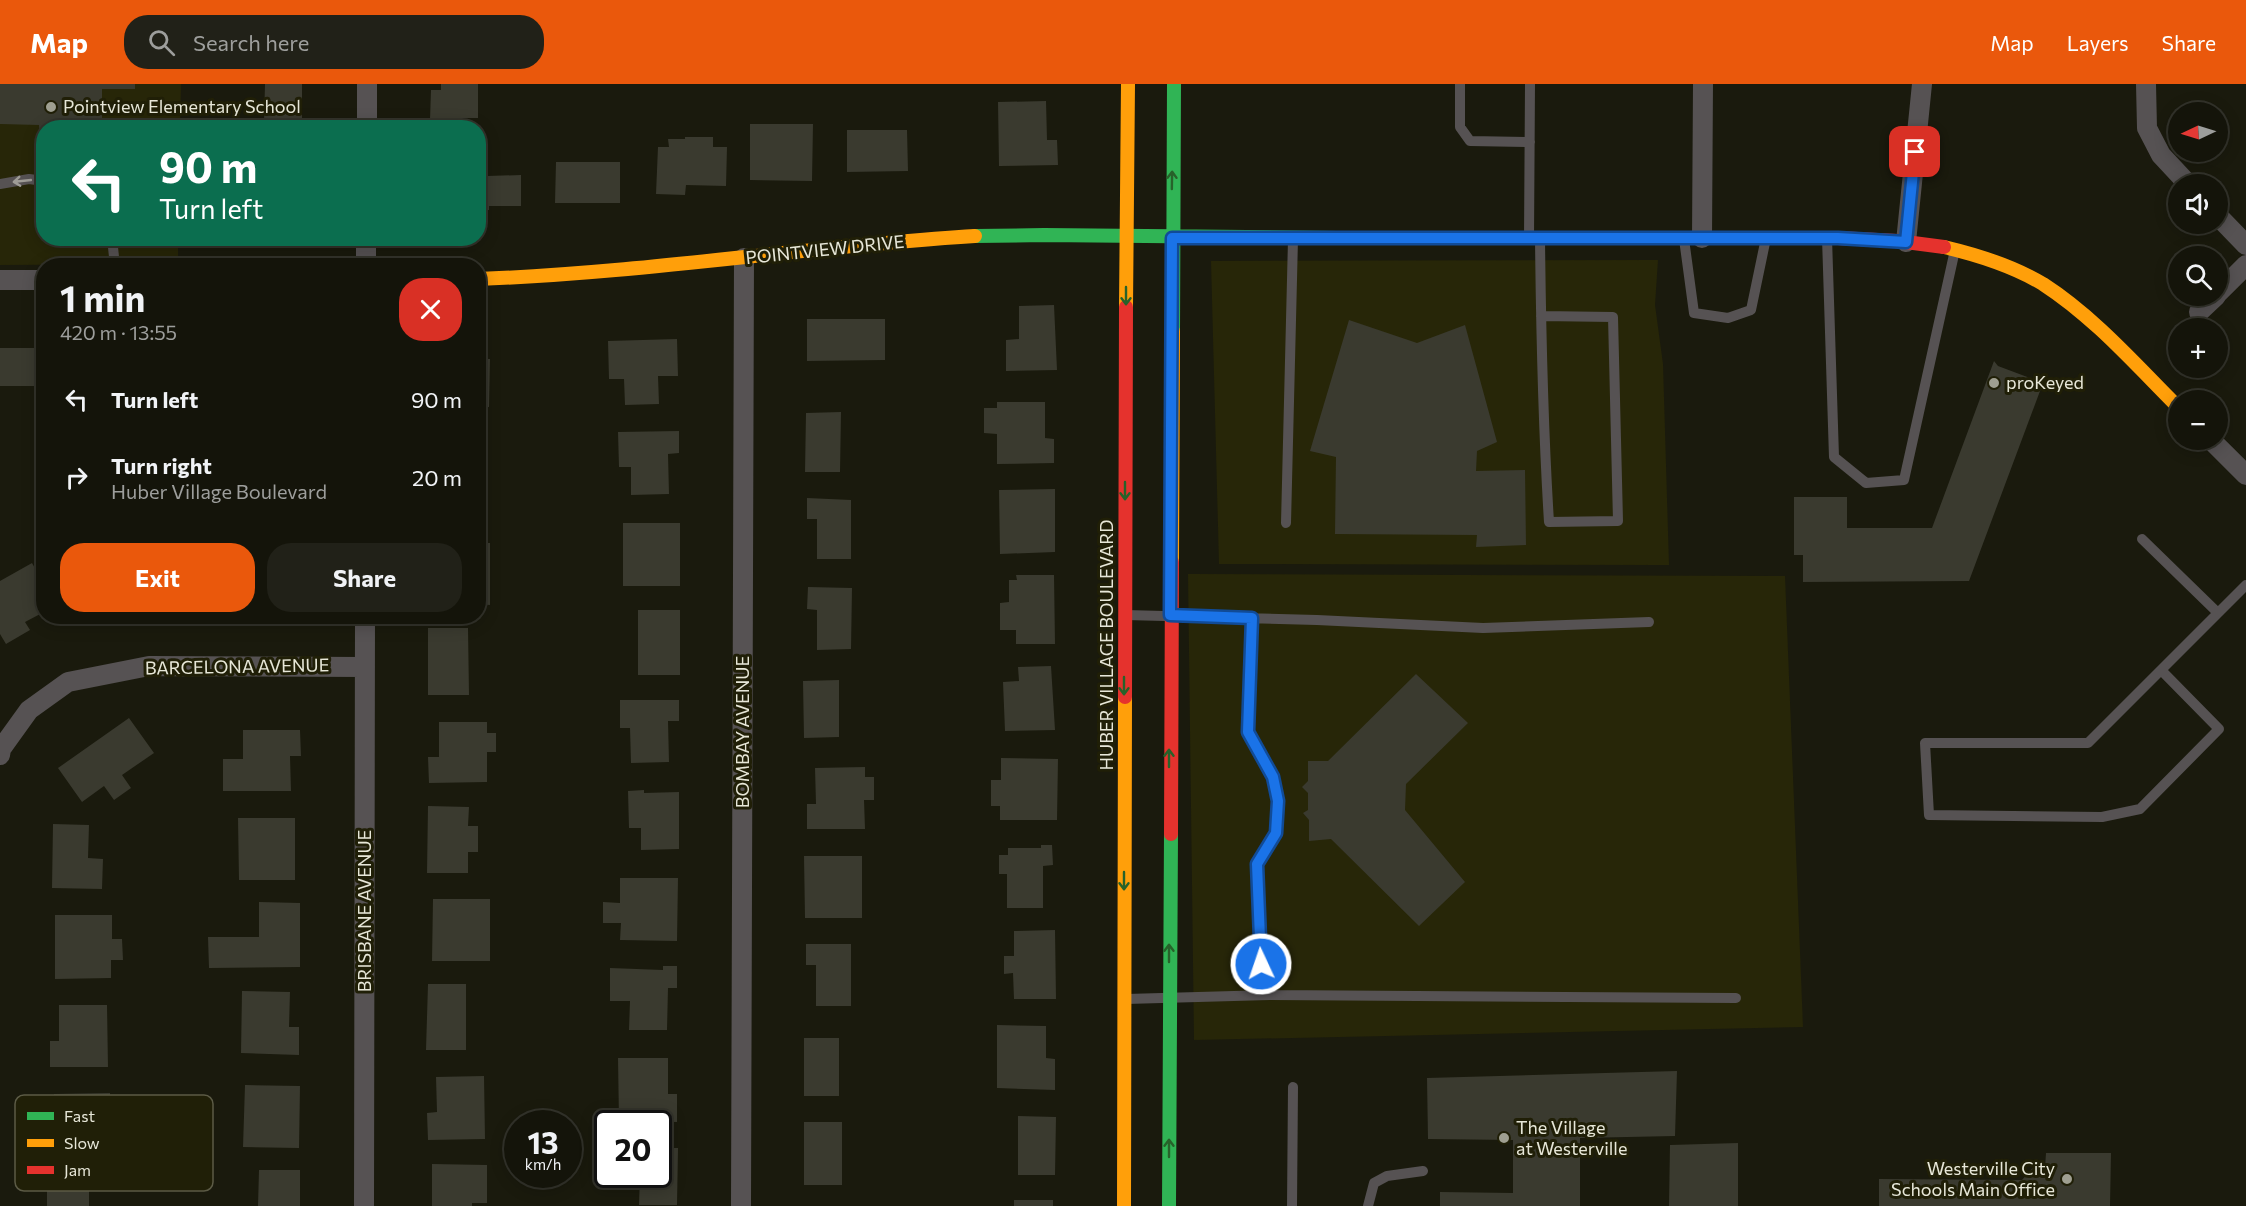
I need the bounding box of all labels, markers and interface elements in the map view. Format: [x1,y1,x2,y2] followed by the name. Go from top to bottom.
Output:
[124,15,544,69] search box
[30,25,88,59] text: Map
[145,26,178,59] icon: search
[193,29,309,56] text: Search here
[1990,30,2034,55] text: Map
[2067,30,2129,55] text: Layers
[2162,30,2216,55] text: Share
[63,95,301,117] place label: Pointview Elementary School
[44,100,58,114] marker: Pointview Elementary School
[2168,102,2228,162] north arrow
[2168,102,2228,450] map controls
[1889,126,1940,177] pin
[1898,135,1931,168] icon: arrive
[159,140,258,192] text: 90 m
[60,144,138,222] icon: left
[1166,170,1178,190] one-way arrow
[2168,174,2228,234] button: sound
[12,176,32,187] one-way arrow
[159,192,263,225] text: Turn left
[744,230,905,268] street label: POINTVIEW DRIVE
[2168,246,2228,306] button: search
[60,275,145,319] text: 1 min
[399,278,462,341] button: close
[1120,286,1132,306] one-way arrow
[2168,318,2228,378] button: +
[60,320,177,344] text: 420 m · 13:55
[2006,371,2084,393] place label: proKeyed
[1987,376,2001,390] marker: proKeyed
[60,383,93,416] icon: left
[111,386,198,413] text: Turn left
[411,386,462,413] text: 90 m
[2168,390,2228,450] button: −
[111,452,212,479] text: Turn right
[60,461,93,494] icon: right
[412,464,462,491] text: 20 m
[111,479,327,503] text: Huber Village Boulevard
[1119,481,1131,501] one-way arrow
[1095,520,1117,770] street label: HUBER VILLAGE BOULEVARD
[60,543,255,612] button: Exit
[267,543,462,612] button: Share
[145,653,329,679] street label: BARCELONA AVENUE
[731,656,753,808] street label: BOMBAY AVENUE
[1118,676,1130,696] one-way arrow
[1163,748,1175,768] one-way arrow
[353,830,375,992] street label: BRISBANE AVENUE
[1118,871,1130,891] one-way arrow
[1229,932,1293,996] position arrow
[1163,943,1175,963] one-way arrow
[15,1095,213,1191] legend
[64,1106,95,1125] text: Fast
[594,1110,672,1188] speed limit sign: 20
[1516,1116,1627,1159] place label: The Village at Westerville
[527,1123,559,1160] text: 13
[1497,1131,1511,1145] marker: The Village at Westerville
[64,1133,100,1152] text: Slow
[1163,1138,1175,1158] one-way arrow
[525,1155,561,1173] text: km/h
[1891,1157,2055,1200] place label: Westerville City Schools Main Office
[64,1160,91,1179] text: Jam
[2060,1172,2074,1186] marker: Westerville City Schools Main Office

